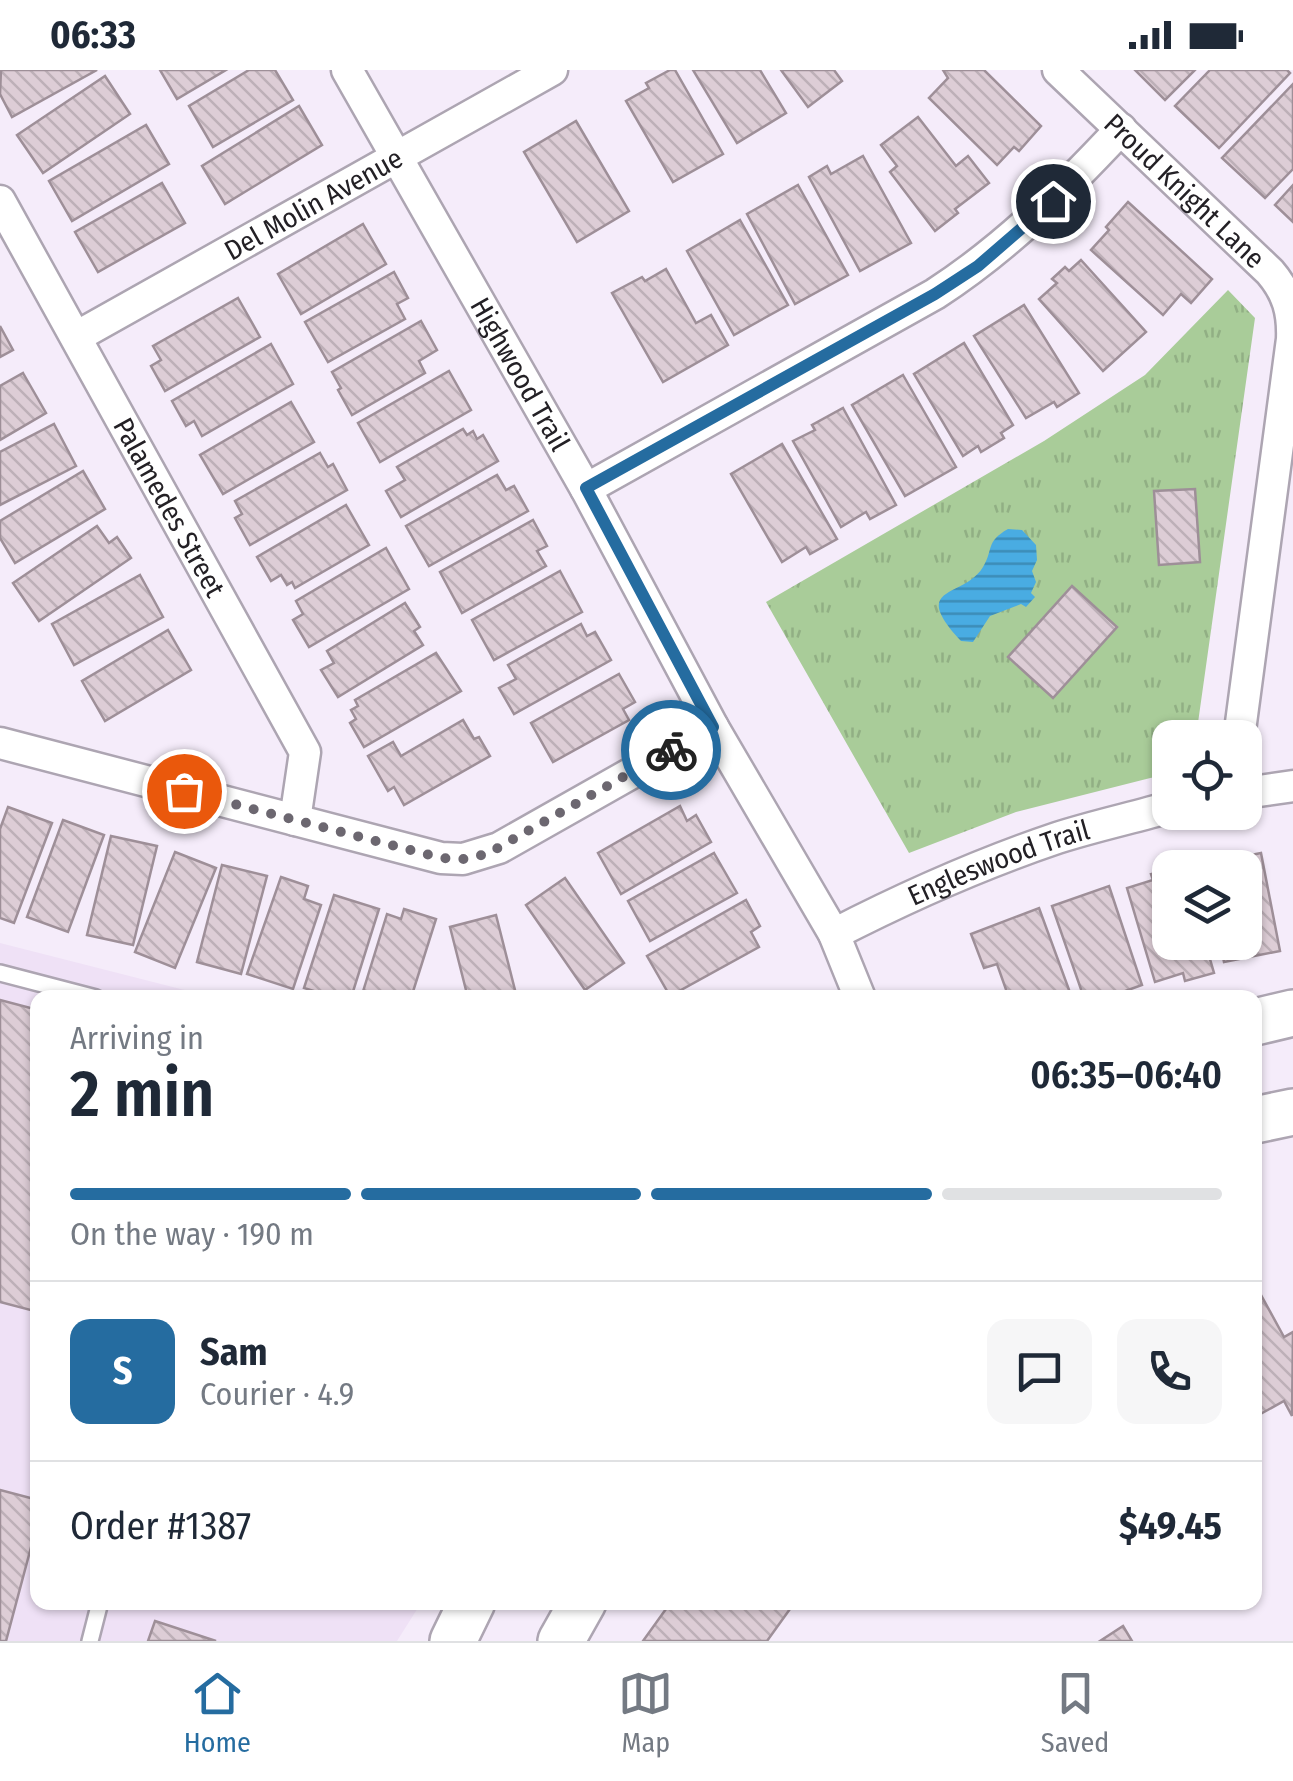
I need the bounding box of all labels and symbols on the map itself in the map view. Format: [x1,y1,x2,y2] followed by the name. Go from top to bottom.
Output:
[1097,107,1271,275] street label: Proud Knight Lane
[219,141,408,267] street label: Del Molin Avenue
[1011,159,1096,244] pin
[463,292,577,457] street label: Highwood Trail
[106,412,232,603] street label: Palamedes Street
[621,700,721,800] courier
[142,749,227,834] pin
[903,813,1093,913] street label: Engleswood Trail

